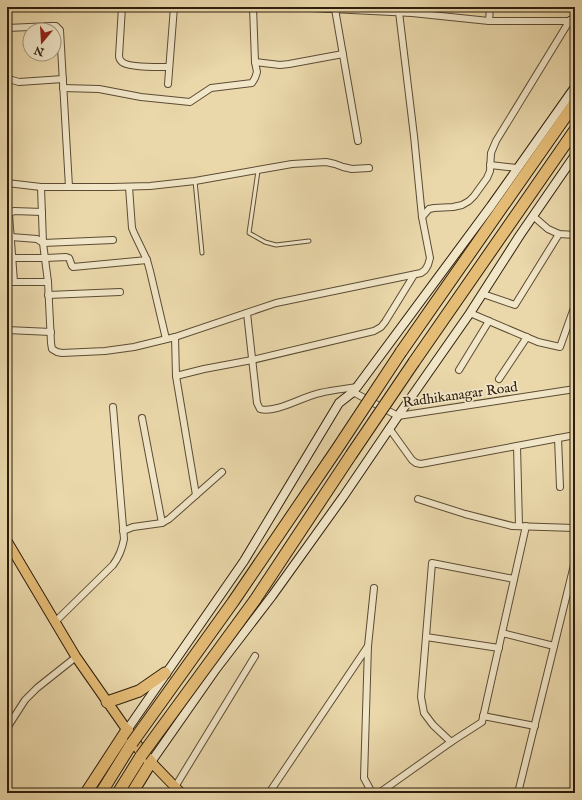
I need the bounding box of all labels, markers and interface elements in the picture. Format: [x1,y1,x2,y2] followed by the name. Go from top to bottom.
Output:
[22,22,62,62] north arrow
[32,42,47,59] text: N
[402,378,519,412] street label: Radhikanagar Road

